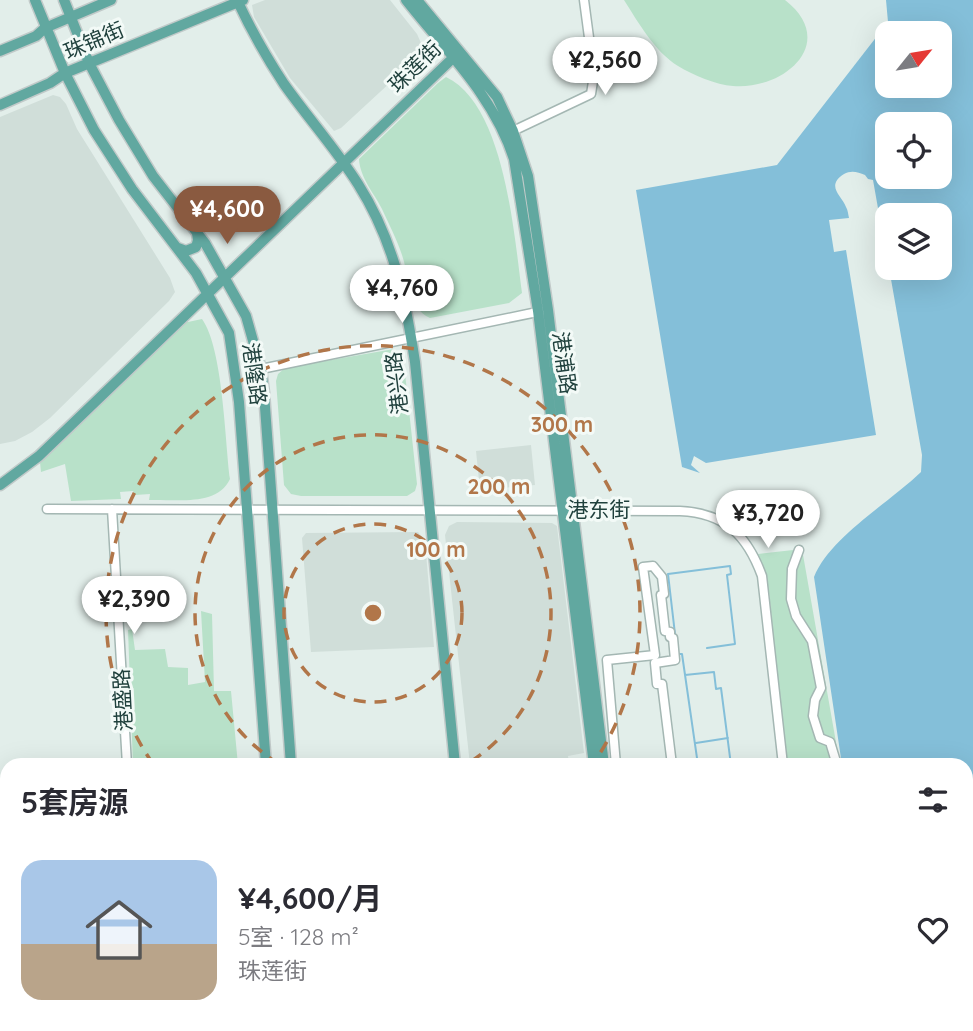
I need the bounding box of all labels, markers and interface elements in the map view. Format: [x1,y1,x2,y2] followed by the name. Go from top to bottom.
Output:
[60,16,128,64] street label: 珠锦街
[875,21,952,98] north arrow
[875,21,952,280] map controls
[383,35,446,98] street label: 珠莲街
[548,38,662,97] pin: ¥2,560
[568,45,642,74] text: ¥2,560
[875,112,952,189] button: locate
[170,187,284,246] pin: ¥4,600
[190,194,264,223] text: ¥4,600
[875,203,952,280] button: layers
[345,266,459,325] pin: ¥4,760
[366,273,438,302] text: ¥4,760
[548,330,582,396] street label: 港浦路
[238,341,272,407] street label: 港隆路
[379,350,413,416] street label: 港兴路
[531,411,593,437] text: 300 m
[468,473,530,499] text: 200 m
[711,490,825,550] pin: ¥3,720
[568,496,631,522] street label: 港东街
[732,498,804,527] text: ¥3,720
[406,536,466,562] text: 100 m
[77,576,191,636] pin: ¥2,390
[98,584,170,613] text: ¥2,390
[361,601,385,625] centre of rings
[107,668,137,732] street label: 港盛路
[914,781,952,819] icon: filters
[21,783,128,821] text: 5套房源
[238,879,382,917] text: ¥4,600/月
[77,888,161,972] icon: home
[914,911,952,949] icon: heart
[238,922,359,951] text: 5室 · 128 m²
[238,956,307,985] text: 珠莲街

